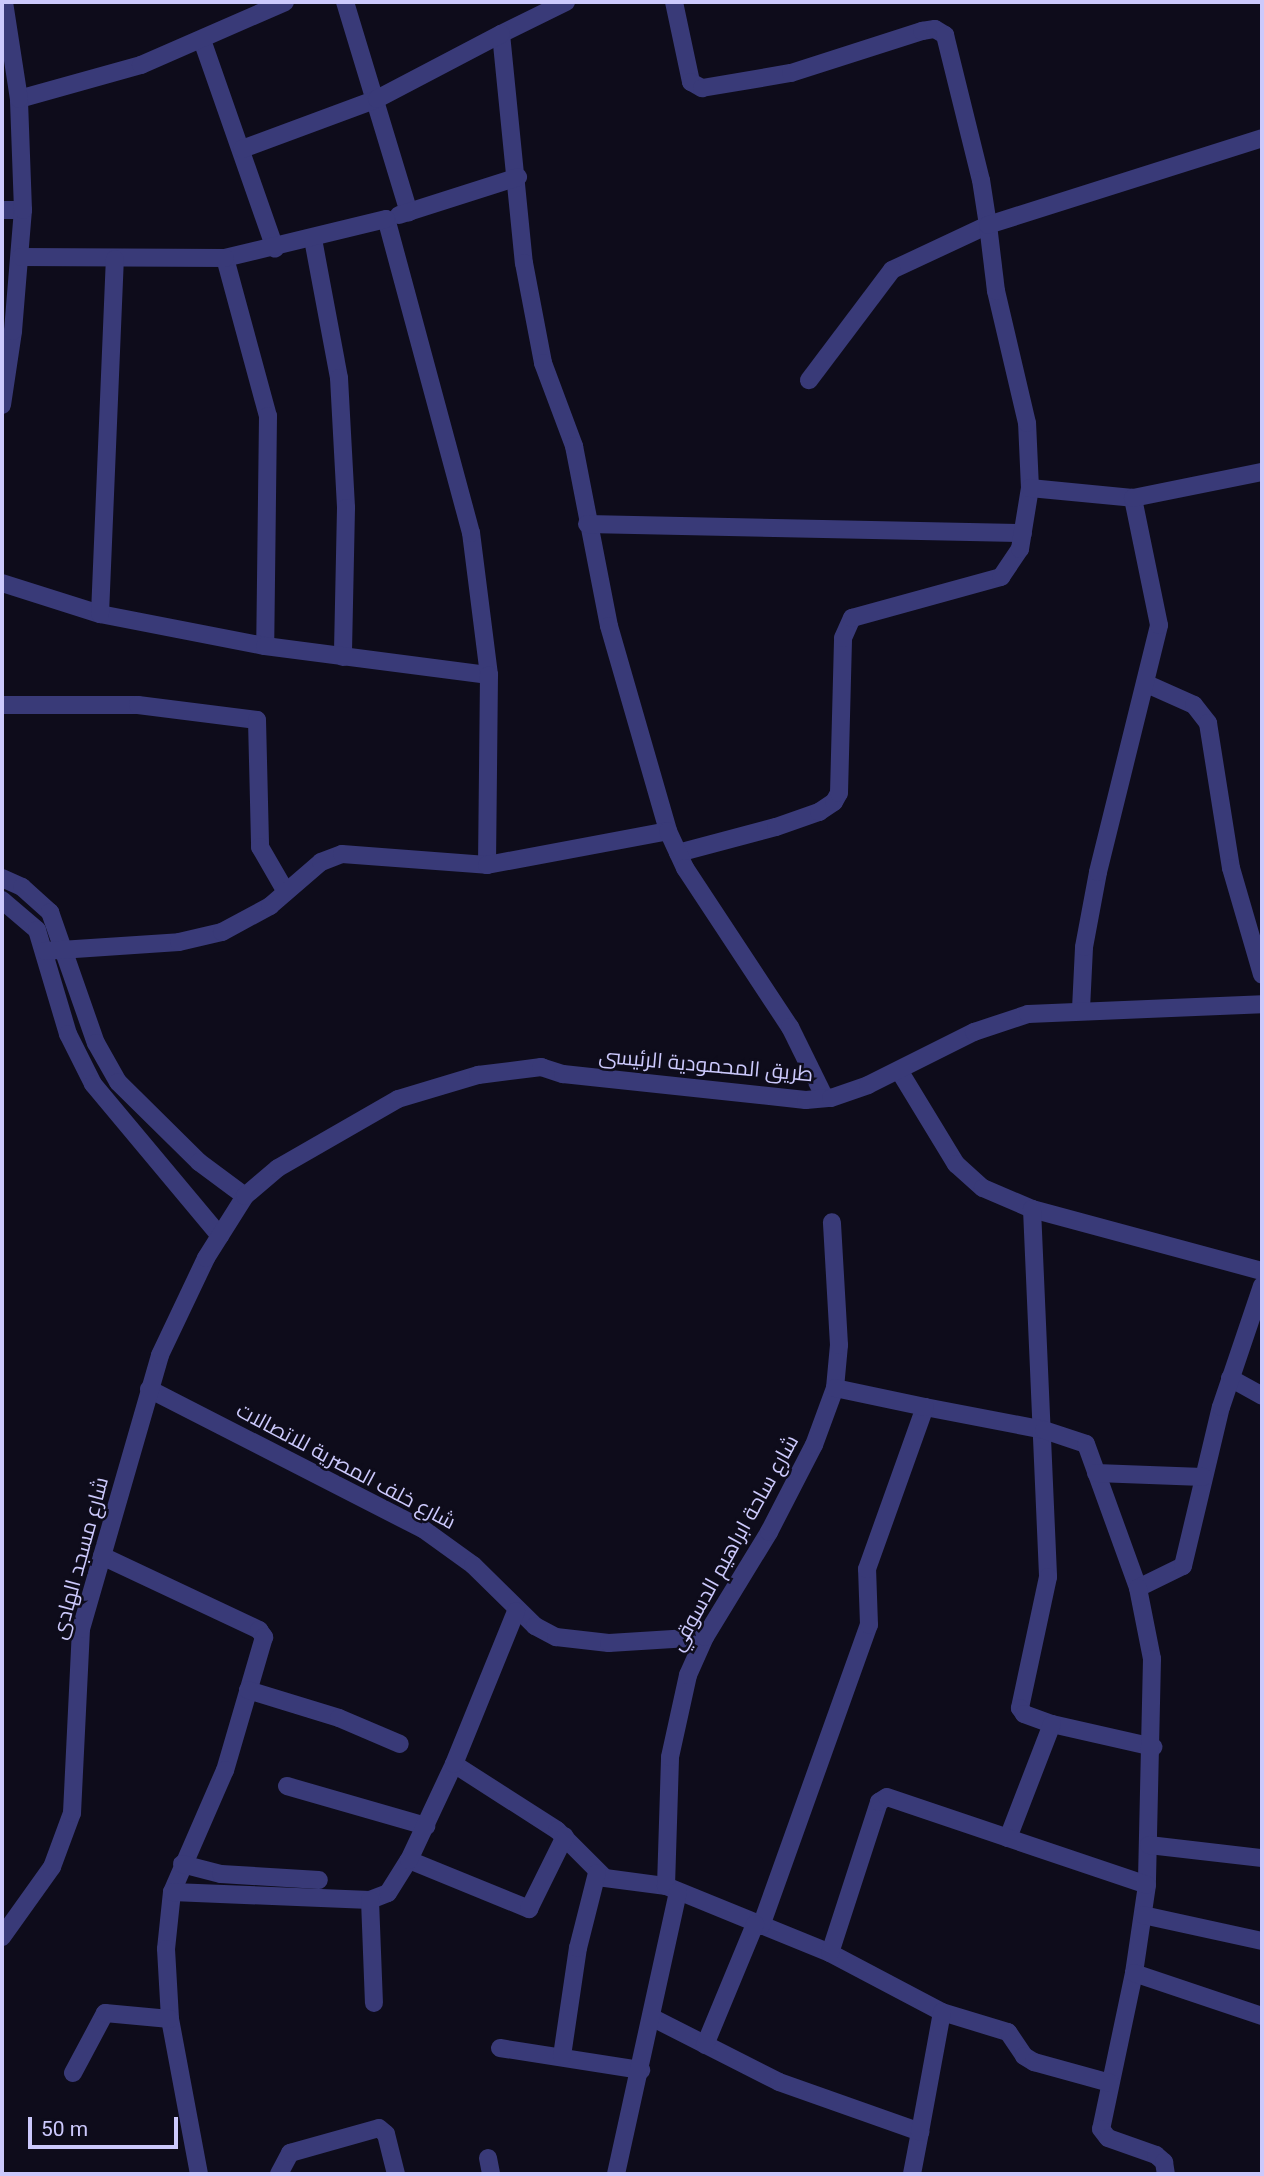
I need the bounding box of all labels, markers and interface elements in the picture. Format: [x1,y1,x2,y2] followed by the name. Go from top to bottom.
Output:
[598,1043,814,1087] street label: طريق المحمودية الرئيسى
[232,1397,460,1535] street label: شارع خلف المصرية للاتصالات
[664,1431,804,1655] street label: شارع ساحة ابراهيم الدسوقي
[46,1474,114,1642] street label: شارع مسجد الهادى
[32,2102,182,2146] scale bar
[41,2117,88,2141] text: 50 m

